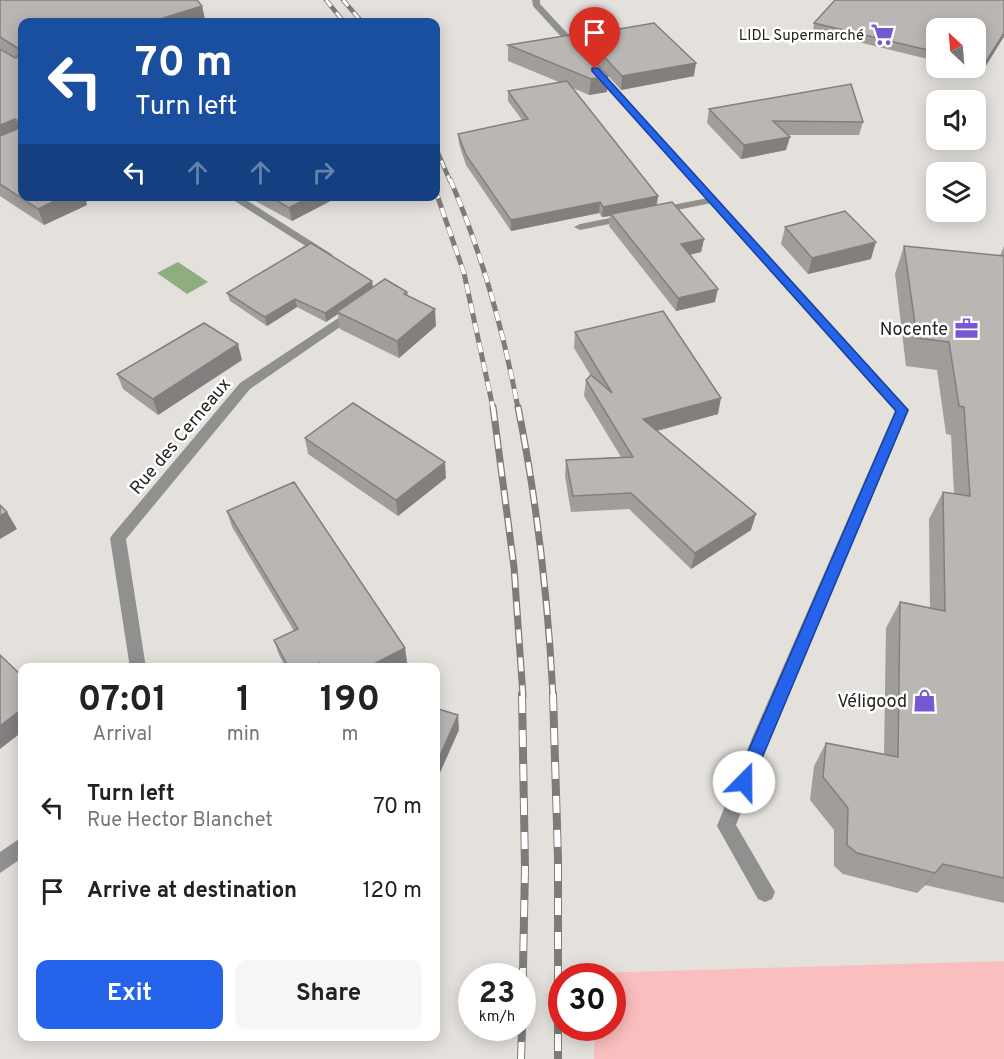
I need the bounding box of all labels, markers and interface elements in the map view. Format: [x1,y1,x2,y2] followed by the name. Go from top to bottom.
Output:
[569,7,620,69] pin
[578,16,611,49] icon: arrive
[926,18,986,78] north arrow
[926,18,986,222] map controls
[869,22,895,48] supermarket icon: LIDL Supermarché
[739,27,864,46] place label: LIDL Supermarché
[135,38,233,91] text: 70 m
[36,42,114,120] icon: left
[135,90,237,124] text: Turn left
[926,90,986,150] button: sound
[118,156,151,189] icon: left
[181,156,214,189] icon: ahead
[244,156,277,189] icon: ahead
[307,156,340,189] icon: right
[926,162,986,222] button: layers
[953,316,979,342] office icon: Nocente
[880,319,948,342] place label: Nocente
[126,374,237,500] street label: Rue des Cerneaux
[78,678,167,724] text: 07:01
[236,678,251,724] text: 1
[320,678,380,724] text: 190
[912,688,938,714] shop icon: Véligood
[837,691,907,714] place label: Véligood
[93,722,152,748] text: Arrival
[227,722,260,748] text: min
[342,722,358,748] text: m
[712,750,776,814] position arrow
[87,781,175,808] text: Turn left
[36,791,69,824] icon: left
[373,794,422,821] text: 70 m
[87,808,273,834] text: Rue Hector Blanchet
[36,875,69,908] icon: arrive
[87,878,297,905] text: Arrive at destination
[362,878,422,905] text: 120 m
[36,960,223,1029] button: Exit
[235,960,422,1029] button: Share
[548,963,626,1041] speed limit sign: 30
[479,976,515,1013] text: 23
[479,1008,515,1027] text: km/h

